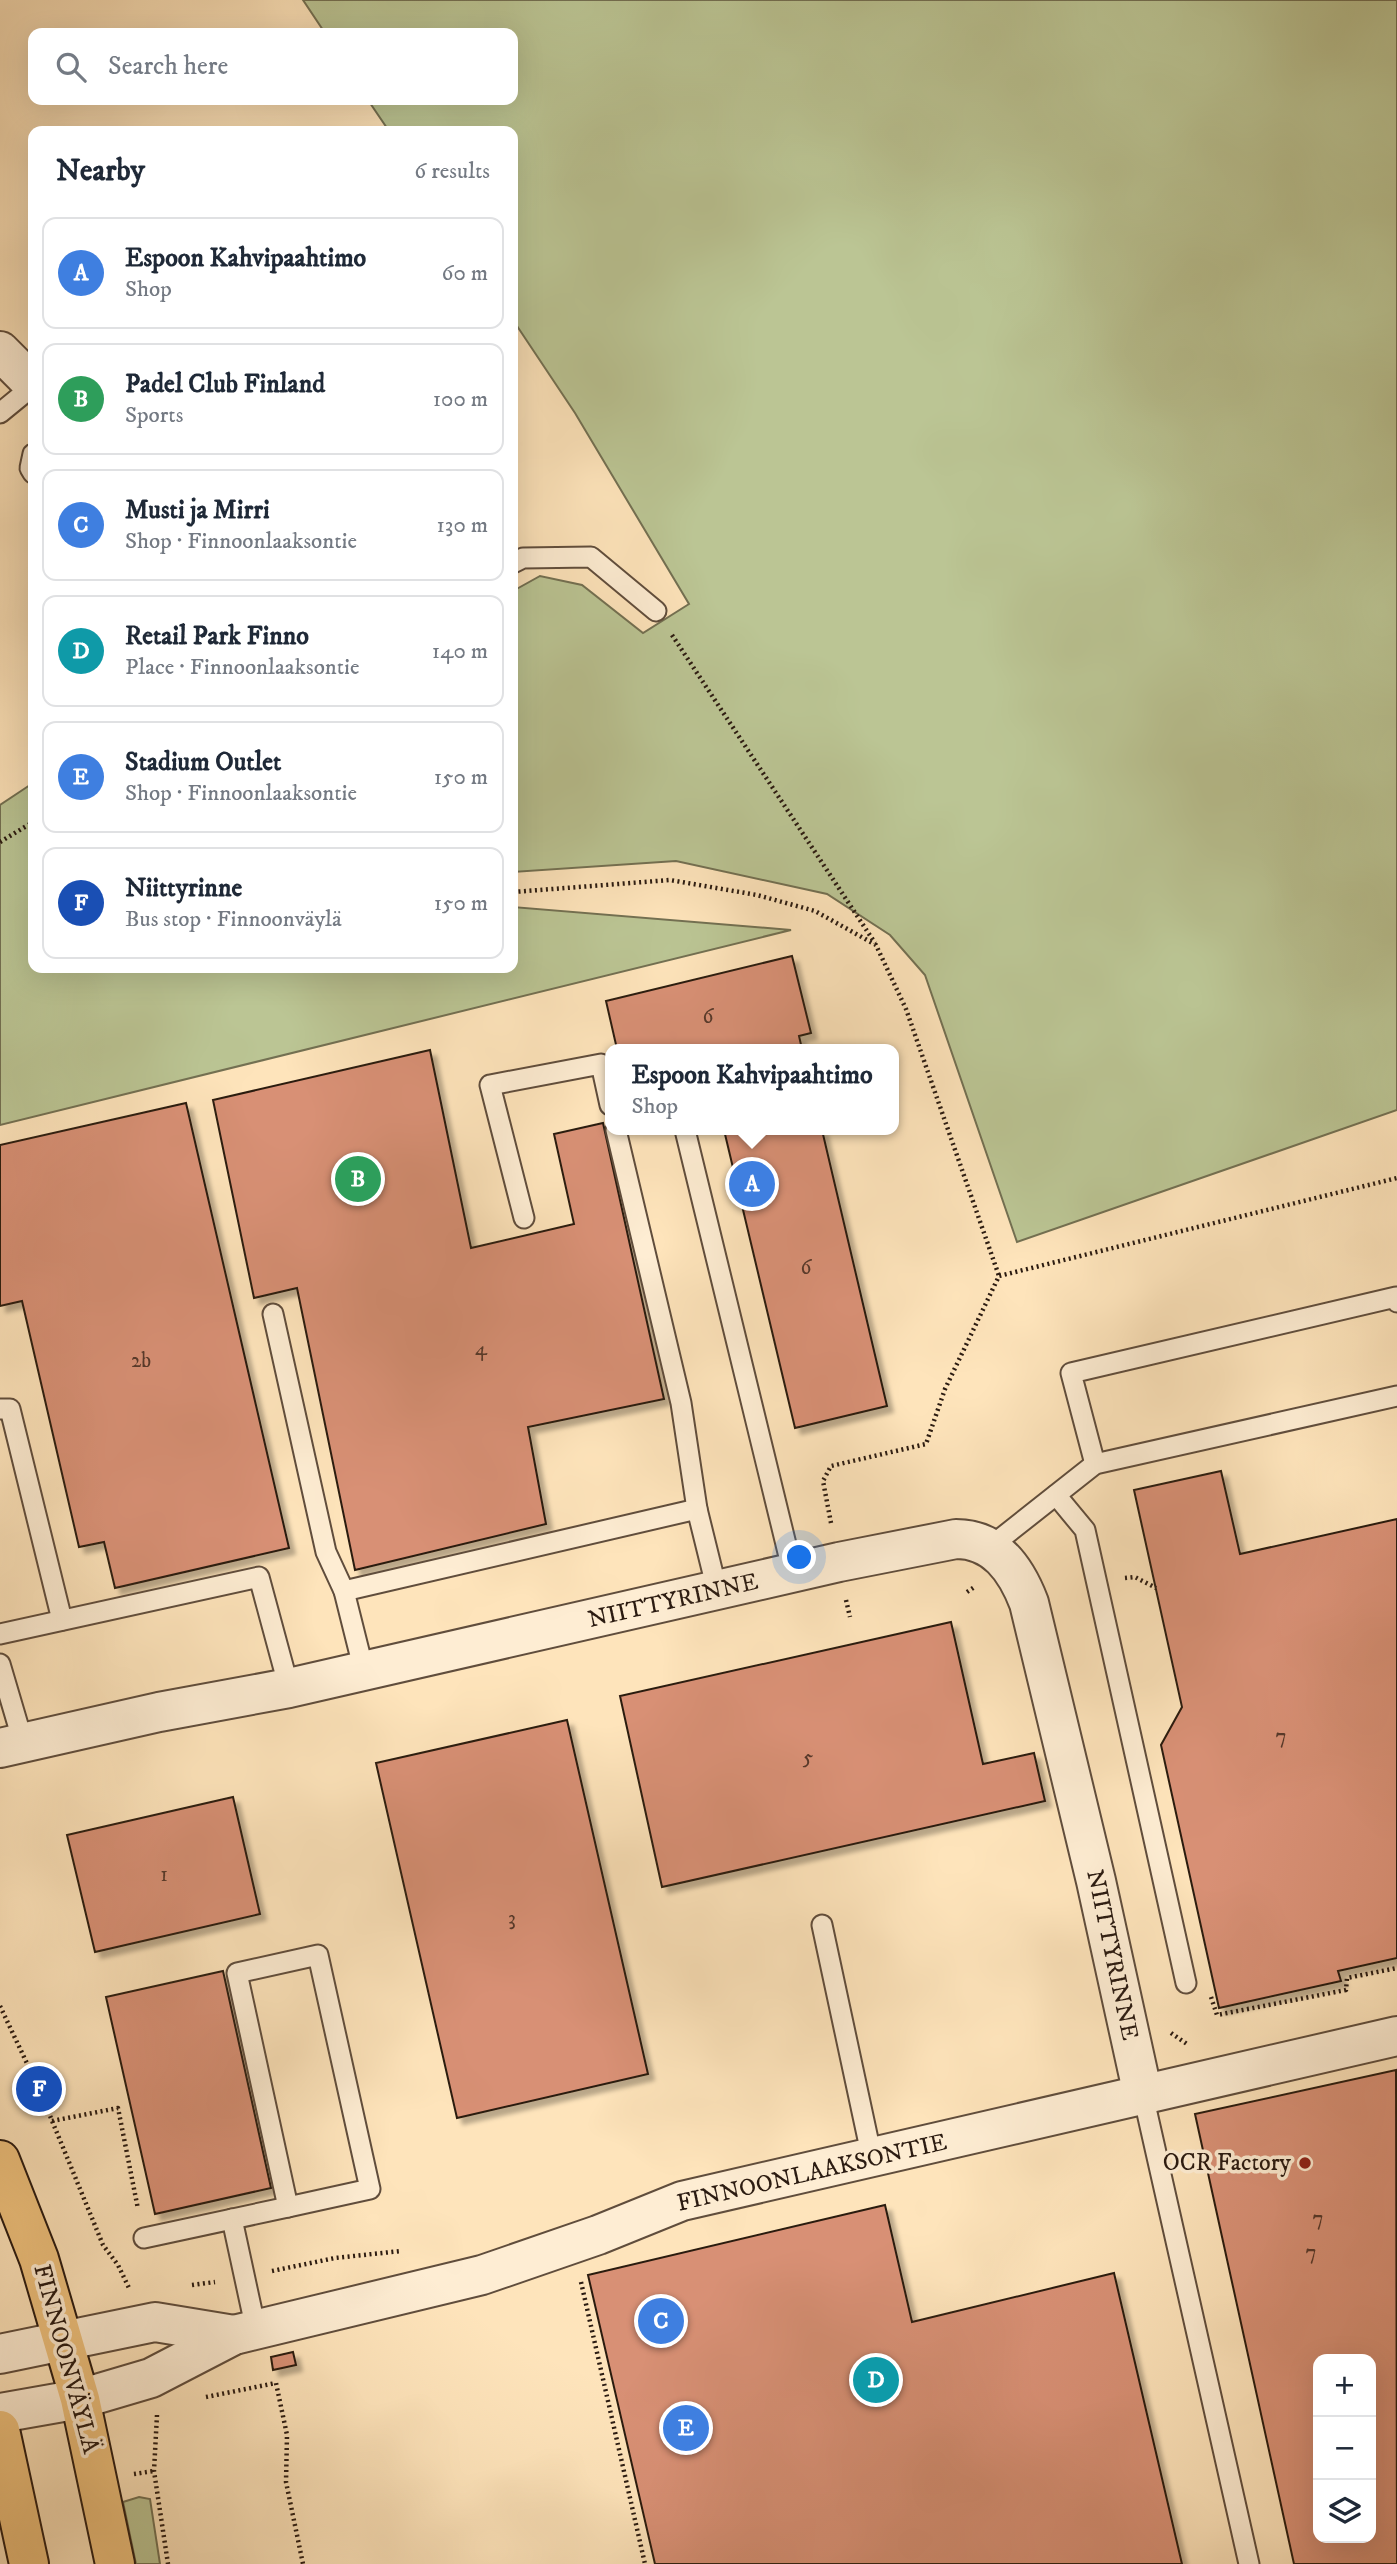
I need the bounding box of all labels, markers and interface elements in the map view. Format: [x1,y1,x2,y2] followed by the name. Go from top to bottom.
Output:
[28,28,518,105] search box
[52,48,90,86] icon: search
[108,50,228,83] text: Search here
[56,153,145,190] text: Nearby
[414,157,490,186] text: 6 results
[125,242,366,275] text: Espoon Kahvipaahtimo
[74,259,88,288] text: A
[441,259,488,288] text: 60 m
[125,275,172,304] text: Shop
[125,368,325,401] text: Padel Club Finland
[74,385,88,414] text: B
[433,385,488,414] text: 100 m
[125,401,183,430] text: Sports
[125,494,270,527] text: Musti ja Mirri
[73,511,89,540] text: C
[436,511,488,540] text: 130 m
[125,527,357,556] text: Shop · Finnoonlaaksontie
[125,620,309,653] text: Retail Park Finno
[72,637,90,666] text: D
[432,637,488,666] text: 140 m
[125,653,360,682] text: Place · Finnoonlaaksontie
[125,746,281,779] text: Stadium Outlet
[73,763,89,792] text: E
[434,763,488,792] text: 150 m
[125,779,357,808] text: Shop · Finnoonlaaksontie
[125,872,242,905] text: Niittyrinne
[74,889,88,918] text: F
[434,889,488,918] text: 150 m
[125,905,342,934] text: Bus stop · Finnoonväylä
[703,1004,715,1030] house number: 6
[605,1044,899,1135] popup
[631,1059,873,1092] text: Espoon Kahvipaahtimo
[631,1092,678,1121] text: Shop
[335,1153,381,1205] pin: B
[729,1158,775,1210] pin: A
[801,1255,813,1281] house number: 6
[475,1336,488,1362] house number: 4
[131,1348,151,1374] house number: 2b
[782,1540,816,1574] your location
[585,1567,761,1635] street label: NIITTYRINNE
[1275,1724,1287,1750] house number: 7
[803,1745,813,1771] house number: 5
[160,1862,168,1888] house number: 1
[1079,1867,1145,2043] street label: NIITTYRINNE
[508,1906,516,1932] house number: 3
[16,2063,62,2115] pin: F
[674,2127,950,2219] street label: FINNOONLAAKSONTIE
[1163,2148,1292,2178] place label: OCR Factory
[1297,2155,1313,2171] marker: OCR Factory
[1312,2206,1324,2232] house number: 7
[1305,2240,1317,2266] house number: 7
[26,2261,106,2458] street label: FINNOONVÄYLÄ
[638,2295,684,2347] pin: C
[853,2354,899,2406] pin: D
[1313,2354,1376,2543] map controls
[1313,2354,1376,2417] button: +
[663,2402,709,2454] pin: E
[1313,2417,1376,2480] button: −
[1313,2480,1376,2543] button: layers

